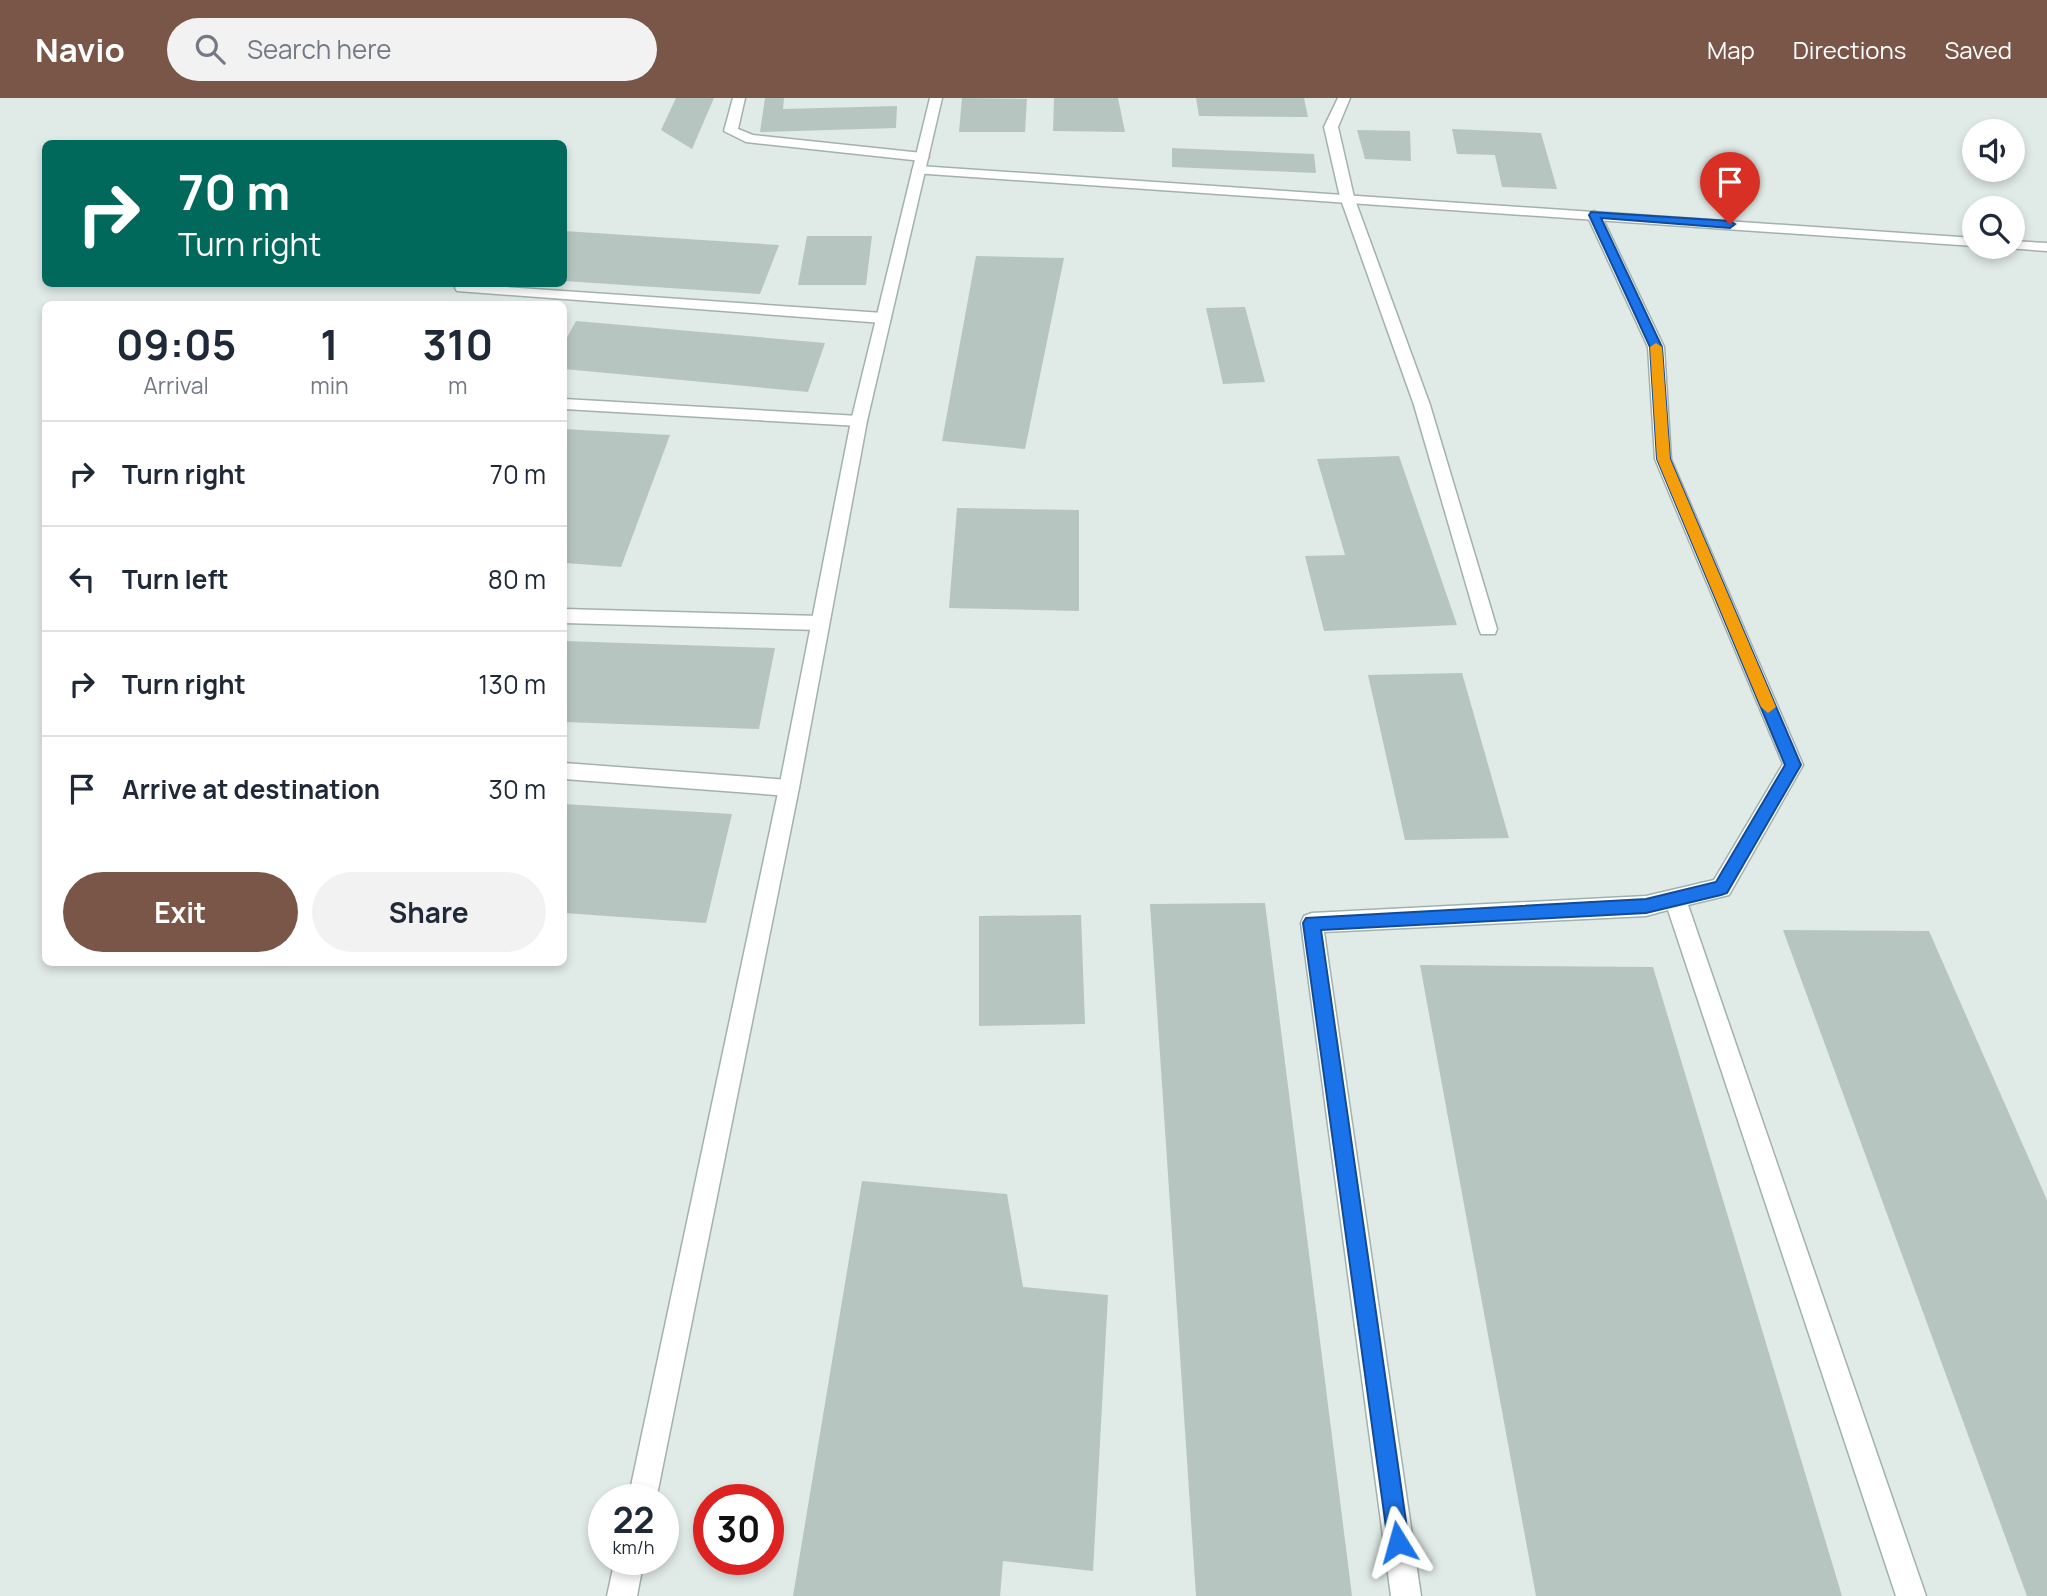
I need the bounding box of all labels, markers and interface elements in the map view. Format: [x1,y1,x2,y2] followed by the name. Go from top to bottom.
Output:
[167,18,657,81] search box
[35,27,125,72] text: Navio
[191,30,229,68] icon: search
[247,31,391,67] text: Search here
[1707,33,1755,66] text: Map
[1793,33,1906,66] text: Directions
[1944,33,2012,66] text: Saved
[1962,119,2025,259] map controls
[1962,119,2025,182] button: sound
[1700,152,1760,224] pin
[178,158,290,225] text: 70 m
[1711,163,1749,201] icon: arrive
[63,168,154,259] icon: right
[1962,196,2025,259] button: search
[178,222,321,266] text: Turn right
[116,315,236,373] text: 09:05
[320,315,339,373] text: 1
[423,315,493,373] text: 310
[143,369,209,401] text: Arrival
[310,369,349,401] text: min
[448,369,468,401] text: m
[63,455,101,493] icon: right
[122,456,246,492] text: Turn right
[490,456,546,492] text: 70 m
[63,560,101,598] icon: left
[122,561,229,597] text: Turn left
[488,561,546,597] text: 80 m
[63,665,101,703] icon: right
[122,666,246,702] text: Turn right
[478,666,546,702] text: 130 m
[63,770,101,808] icon: arrive
[122,771,380,807] text: Arrive at destination
[489,771,546,807] text: 30 m
[63,872,298,952] button: Exit
[312,872,546,952] button: Share
[693,1484,784,1575] speed limit sign: 30
[613,1496,654,1544] text: 22
[1361,1505,1435,1579] position arrow
[613,1535,654,1559] text: km/h

